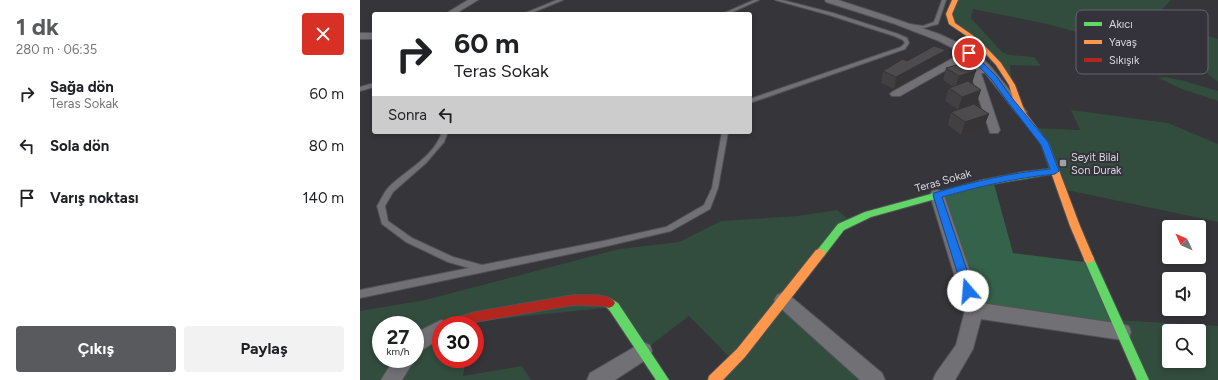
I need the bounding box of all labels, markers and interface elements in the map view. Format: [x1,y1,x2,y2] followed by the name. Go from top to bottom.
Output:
[1076,10,1208,74] legend
[16,12,59,41] text: 1 dk
[302,13,344,55] button: close
[1109,18,1133,31] text: Akıcı
[454,26,519,60] text: 60 m
[388,28,440,80] icon: right
[952,36,986,70] pin
[1109,36,1137,49] text: Yavaş
[16,42,97,57] text: 280 m · 06:35
[958,42,980,64] icon: arrive
[1109,54,1140,67] text: Sıkışık
[454,60,549,82] text: Teras Sokak
[50,78,114,96] text: Sağa dön
[16,83,38,105] icon: right
[309,85,344,103] text: 60 m
[50,96,118,111] text: Teras Sokak
[435,104,457,126] icon: left
[388,106,427,124] text: Sonra
[16,135,38,157] icon: left
[50,137,109,155] text: Sola dön
[309,137,344,155] text: 80 m
[1071,151,1122,177] place label: Seyit Bilal Son Durak
[1058,158,1068,168] marker: Seyit Bilal Son Durak
[913,167,973,195] street label: Teras Sokak
[16,187,38,209] icon: arrive
[50,189,139,207] text: Varış noktası
[302,189,344,207] text: 140 m
[1162,220,1206,264] north arrow
[1162,220,1206,368] map controls
[947,270,989,312] position arrow
[1162,272,1206,316] button: sound
[432,316,484,368] speed limit sign: 30
[1162,324,1206,368] button: search
[387,325,409,349] text: 27
[16,326,176,372] button: Çıkış
[184,326,344,372] button: Paylaş
[387,345,409,358] text: km/h

